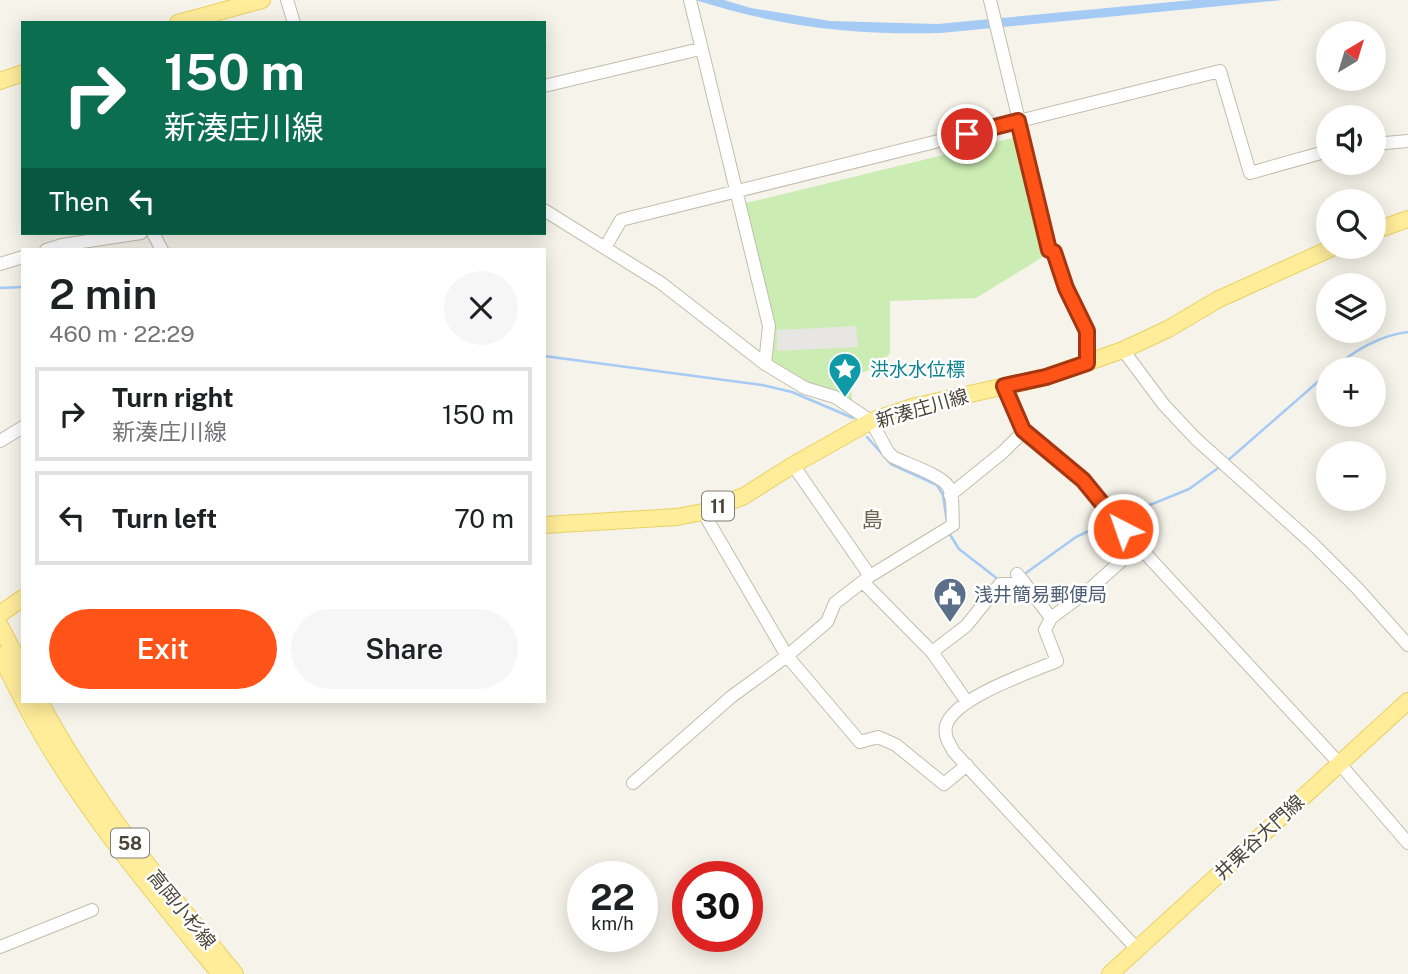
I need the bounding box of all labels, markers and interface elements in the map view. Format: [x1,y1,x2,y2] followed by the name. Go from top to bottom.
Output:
[1316,21,1386,91] north arrow
[1316,21,1386,511] map controls
[164,43,305,101] text: 150 m
[49,49,140,140] icon: right
[937,104,997,164] pin
[1316,105,1386,175] button: sound
[164,109,324,146] text: 新湊庄川線
[948,115,986,153] icon: arrive
[123,182,161,220] icon: left
[49,186,109,217] text: Then
[1316,189,1386,259] button: search
[49,269,157,318] text: 2 min
[444,271,518,345] button: close
[1316,273,1386,343] button: layers
[49,320,195,347] text: 460 m · 22:29
[826,350,864,399] place icon: 洪水水位標
[1316,357,1386,427] button: +
[870,358,965,380] place label: 洪水水位標
[112,382,234,413] text: Turn right
[873,384,971,432] street label: 新湊庄川線
[53,395,91,433] icon: right
[442,399,514,430] text: 150 m
[112,418,227,445] text: 新湊庄川線
[1316,441,1386,511] button: −
[702,492,734,520] road number: 11
[1086,492,1160,566] position arrow
[53,499,91,537] icon: left
[112,503,217,534] text: Turn left
[454,503,514,534] text: 70 m
[862,507,883,532] district label: 島
[931,575,969,624] public building icon: 浅井簡易郵便局
[974,583,1107,605] place label: 浅井簡易郵便局
[49,609,277,689] button: Exit
[291,609,518,689] button: Share
[1210,790,1308,884] street label: 井栗谷大門線
[111,828,149,858] road number: 58
[672,861,763,952] speed limit sign: 30
[144,865,220,953] street label: 高岡小杉線
[590,877,635,918] text: 22
[591,913,634,934] text: km/h

